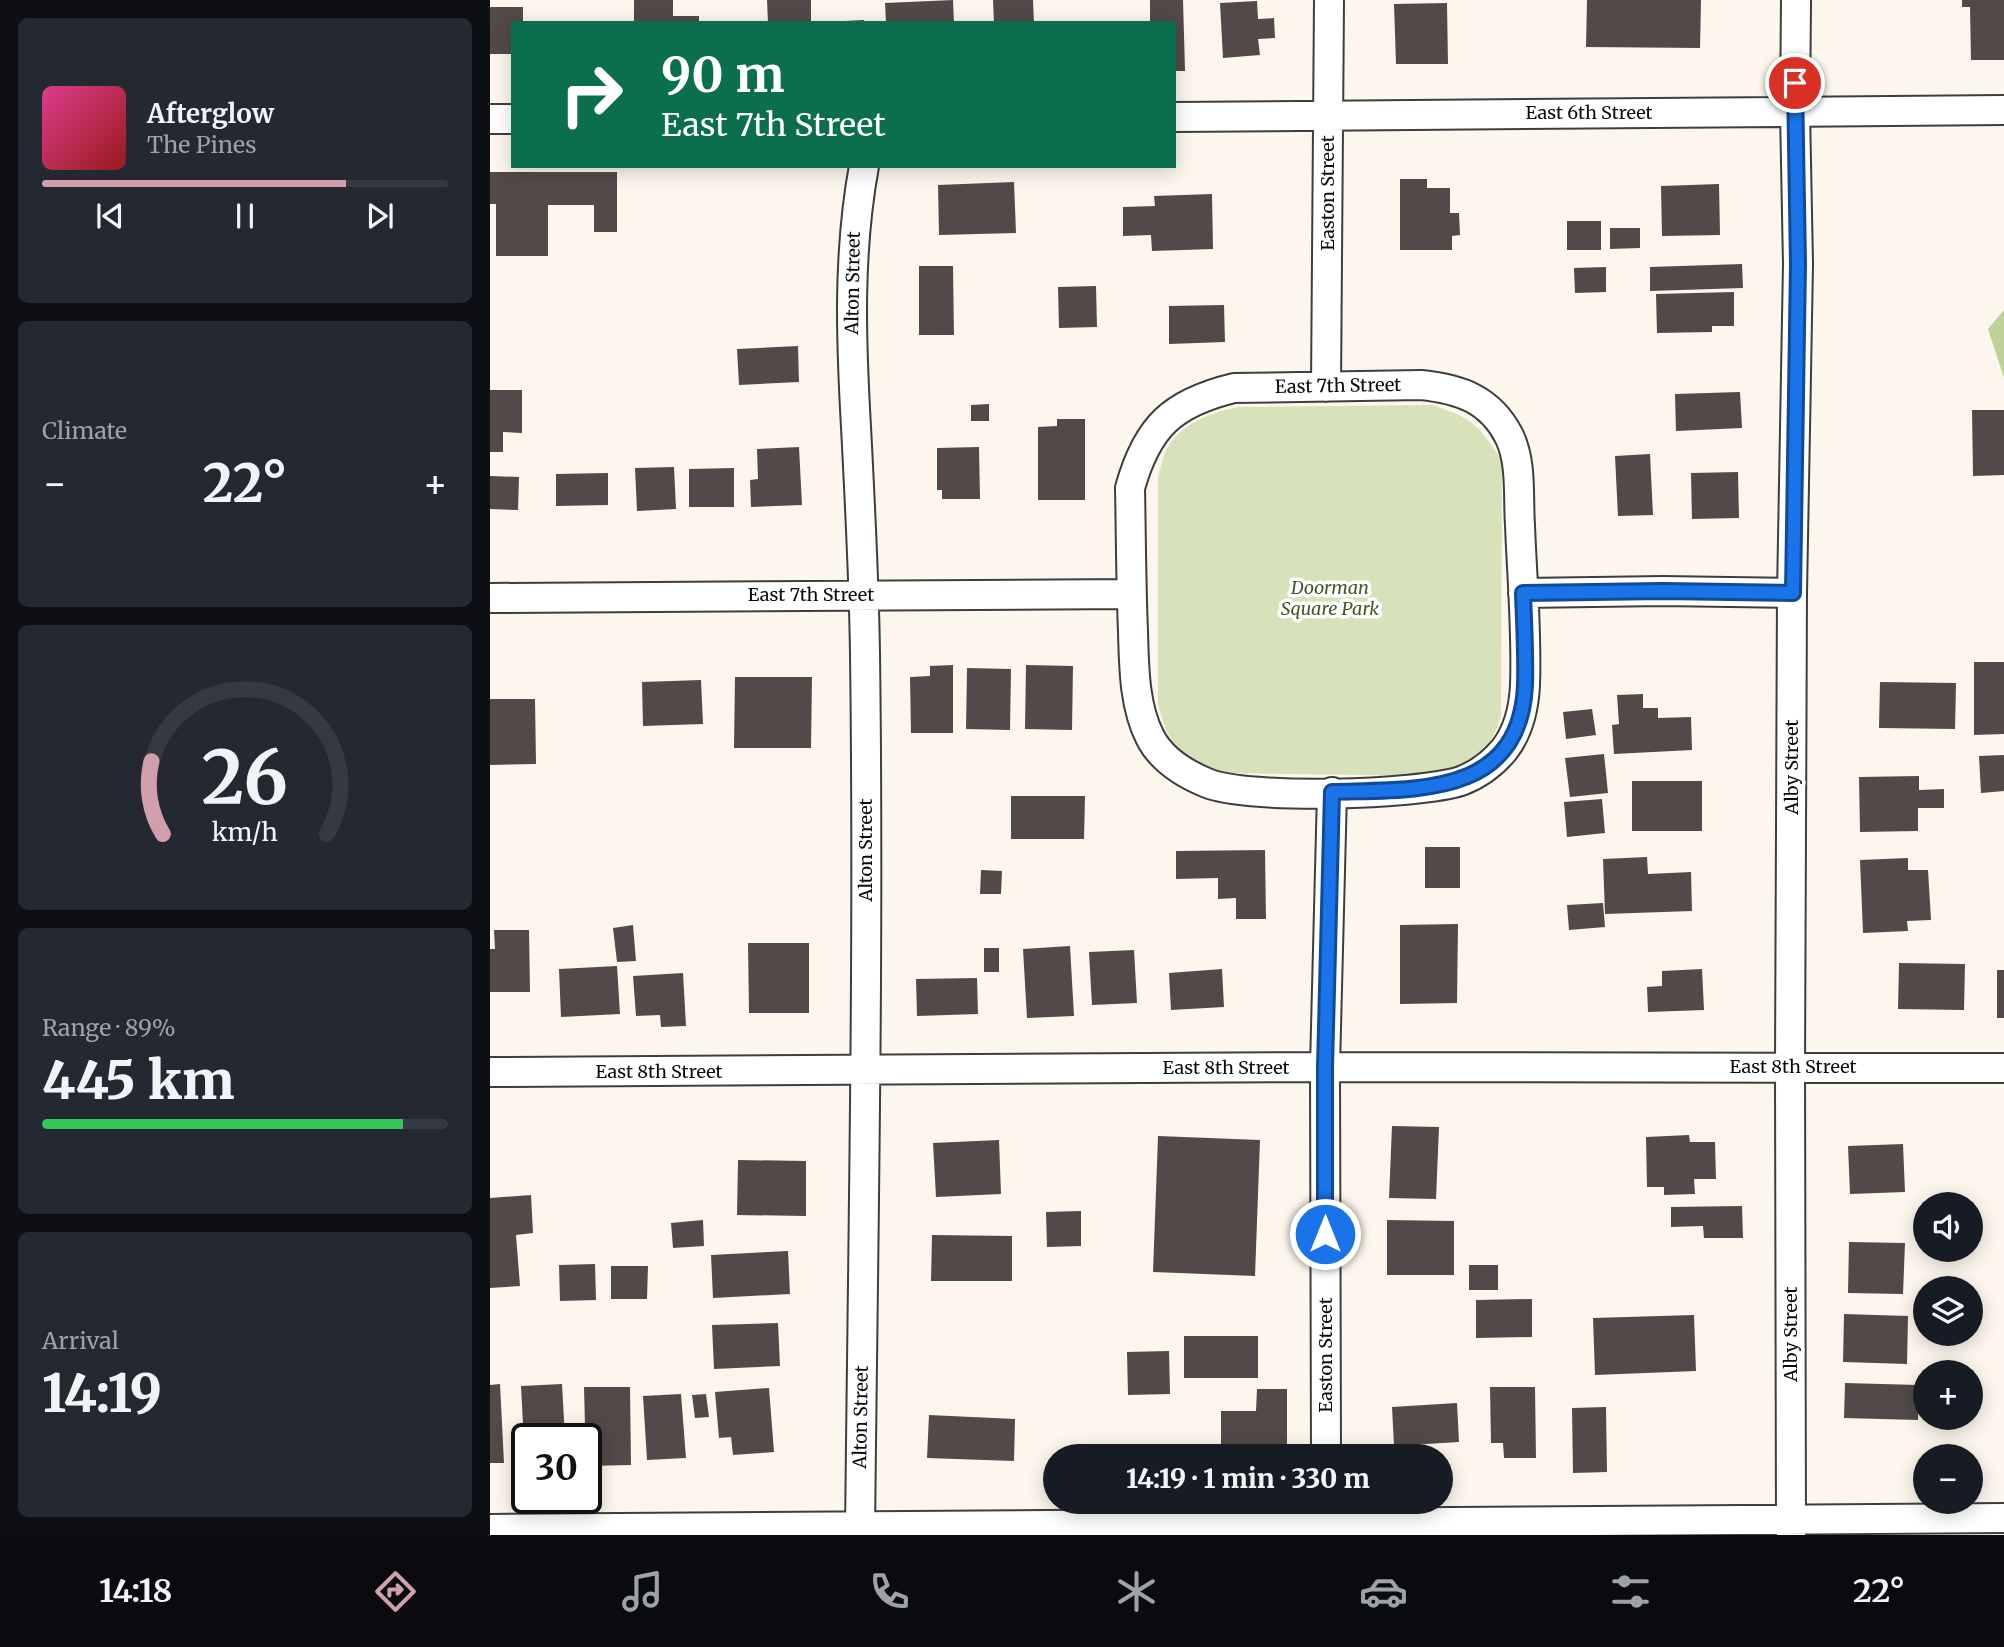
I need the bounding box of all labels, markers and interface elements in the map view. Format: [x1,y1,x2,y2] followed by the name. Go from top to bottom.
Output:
[661,44,785,105] text: 90 m
[546,49,637,140] icon: right
[1765,53,1825,113] pin
[1776,64,1814,102] icon: arrive
[147,97,274,130] text: Afterglow
[1525,101,1653,124] street label: East 6th Street
[661,105,886,145] text: East 7th Street
[147,130,257,159] text: The Pines
[1316,135,1339,251] street label: Easton Street
[91,197,129,235] icon: previous
[226,197,264,235] icon: pause
[361,197,399,235] icon: next
[840,231,865,336] street label: Alton Street
[1275,373,1401,398] street label: East 7th Street
[42,416,127,445] text: Climate
[203,451,287,516] text: 22°
[42,460,67,507] text: −
[423,460,448,507] text: +
[1281,576,1379,620] park label: Doorman Square Park
[748,583,874,606] street label: East 7th Street
[1780,719,1803,816] street label: Alby Street
[202,732,288,824] text: 26
[854,798,877,903] street label: Alton Street
[212,815,278,847] text: km/h
[42,1013,176,1042] text: Range · 89%
[42,1048,235,1113] text: 445 km
[1729,1055,1857,1078] street label: East 8th Street
[1162,1056,1290,1079] street label: East 8th Street
[595,1060,723,1083] street label: East 8th Street
[1913,1192,1983,1514] map controls
[1913,1192,1983,1262] button: sound
[1288,1197,1362,1271] position arrow
[1913,1276,1983,1346] button: layers
[1779,1286,1802,1383] street label: Alby Street
[1314,1297,1337,1413] street label: Easton Street
[42,1326,119,1355] text: Arrival
[1913,1360,1983,1430] button: +
[42,1361,162,1426] text: 14:19
[848,1365,873,1470] street label: Alton Street
[511,1423,602,1514] speed limit sign: 30
[1913,1444,1983,1514] button: −
[1126,1462,1370,1495] text: 14:19 · 1 min · 330 m
[371,1567,420,1616] icon: directions
[618,1567,667,1616] icon: music
[865,1567,914,1616] icon: phone
[1112,1567,1161,1616] icon: climate
[1359,1567,1408,1616] icon: car
[1606,1567,1655,1616] icon: filters
[99,1571,173,1611] text: 14:18
[1853,1571,1905,1611] text: 22°

